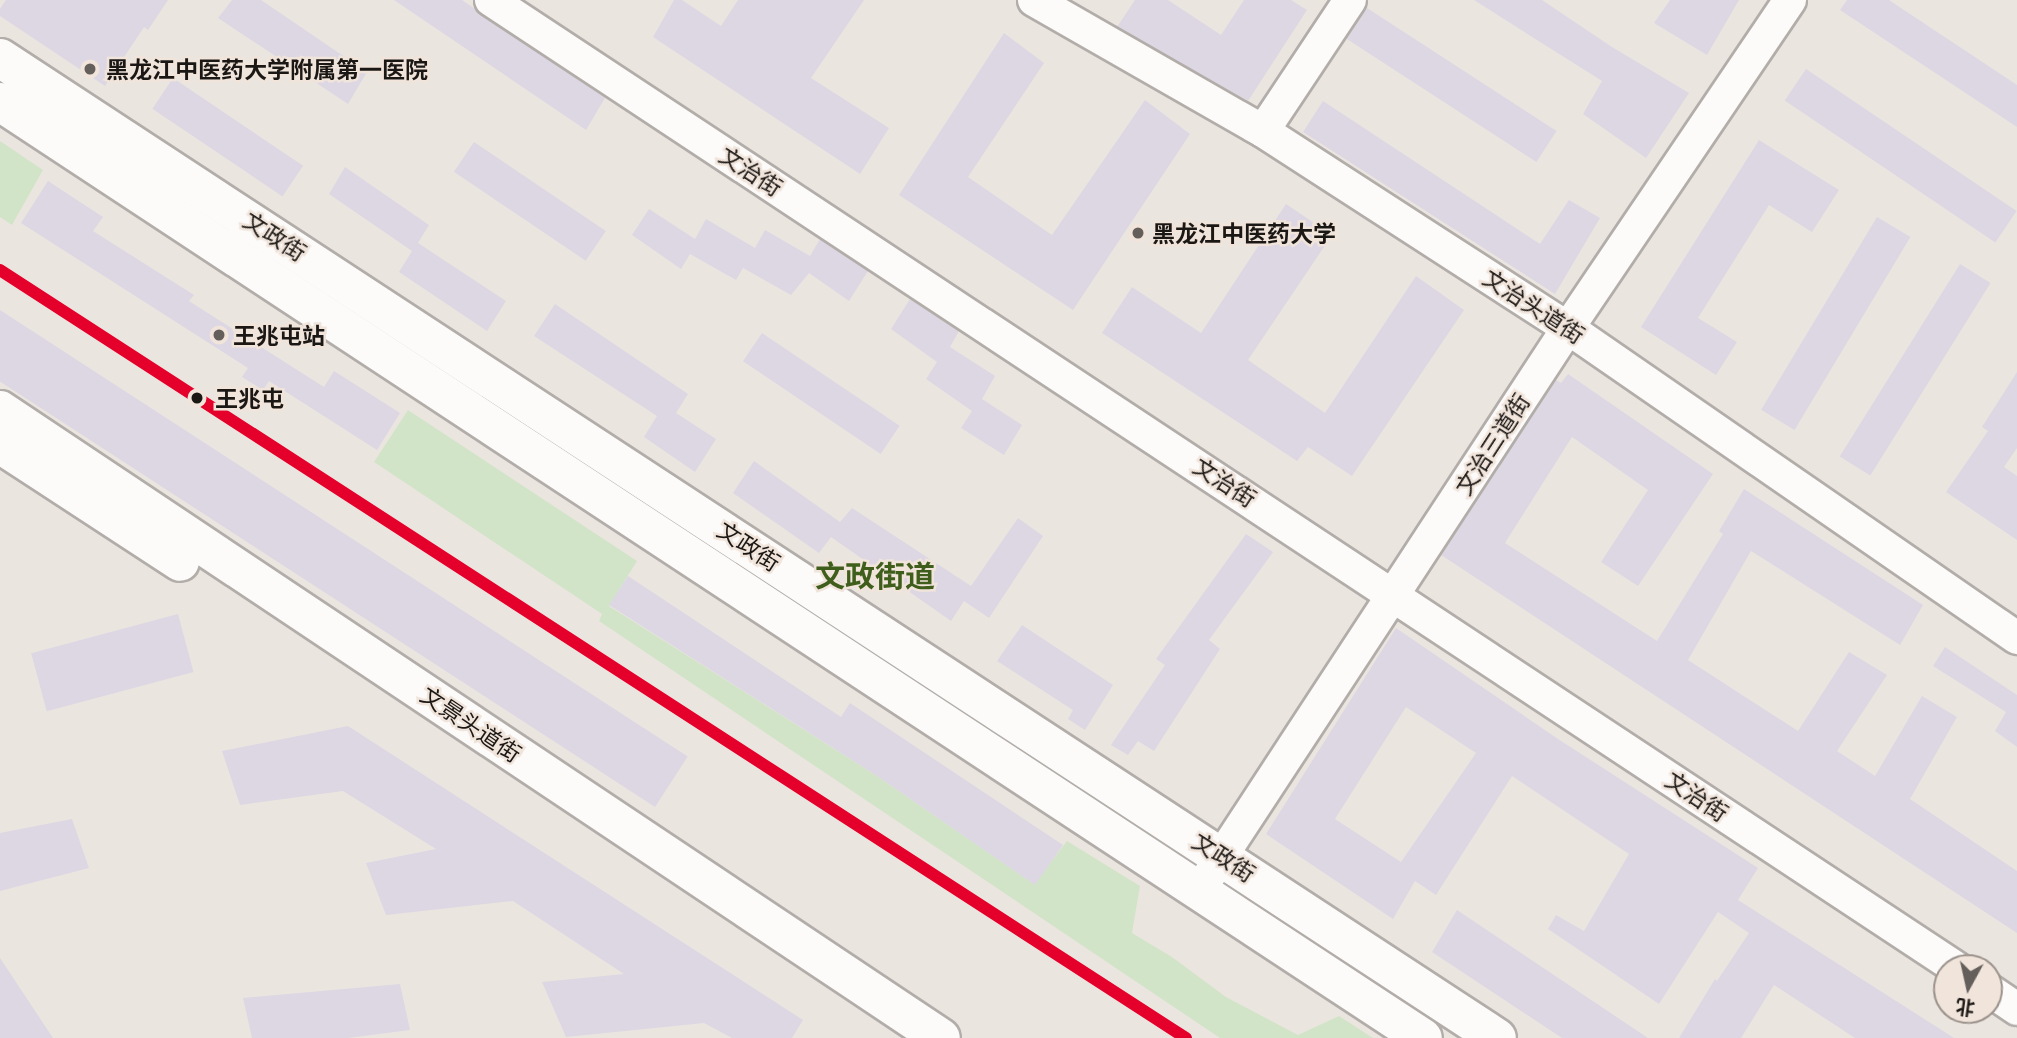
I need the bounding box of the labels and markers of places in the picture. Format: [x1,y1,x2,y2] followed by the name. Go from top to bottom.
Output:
[106,55,428,83] place label: 黑龙江中医药大学附属第一医院
[80,59,100,79] marker: 黑龙江中医药大学附属第一医院
[1152,219,1336,247] place label: 黑龙江中医药大学
[1130,225,1146,241] marker: 黑龙江中医药大学
[233,321,325,349] place label: 王兆屯站
[211,327,227,343] marker: 王兆屯站
[215,384,284,412] place label: 王兆屯
[185,386,209,410] marker: 王兆屯

